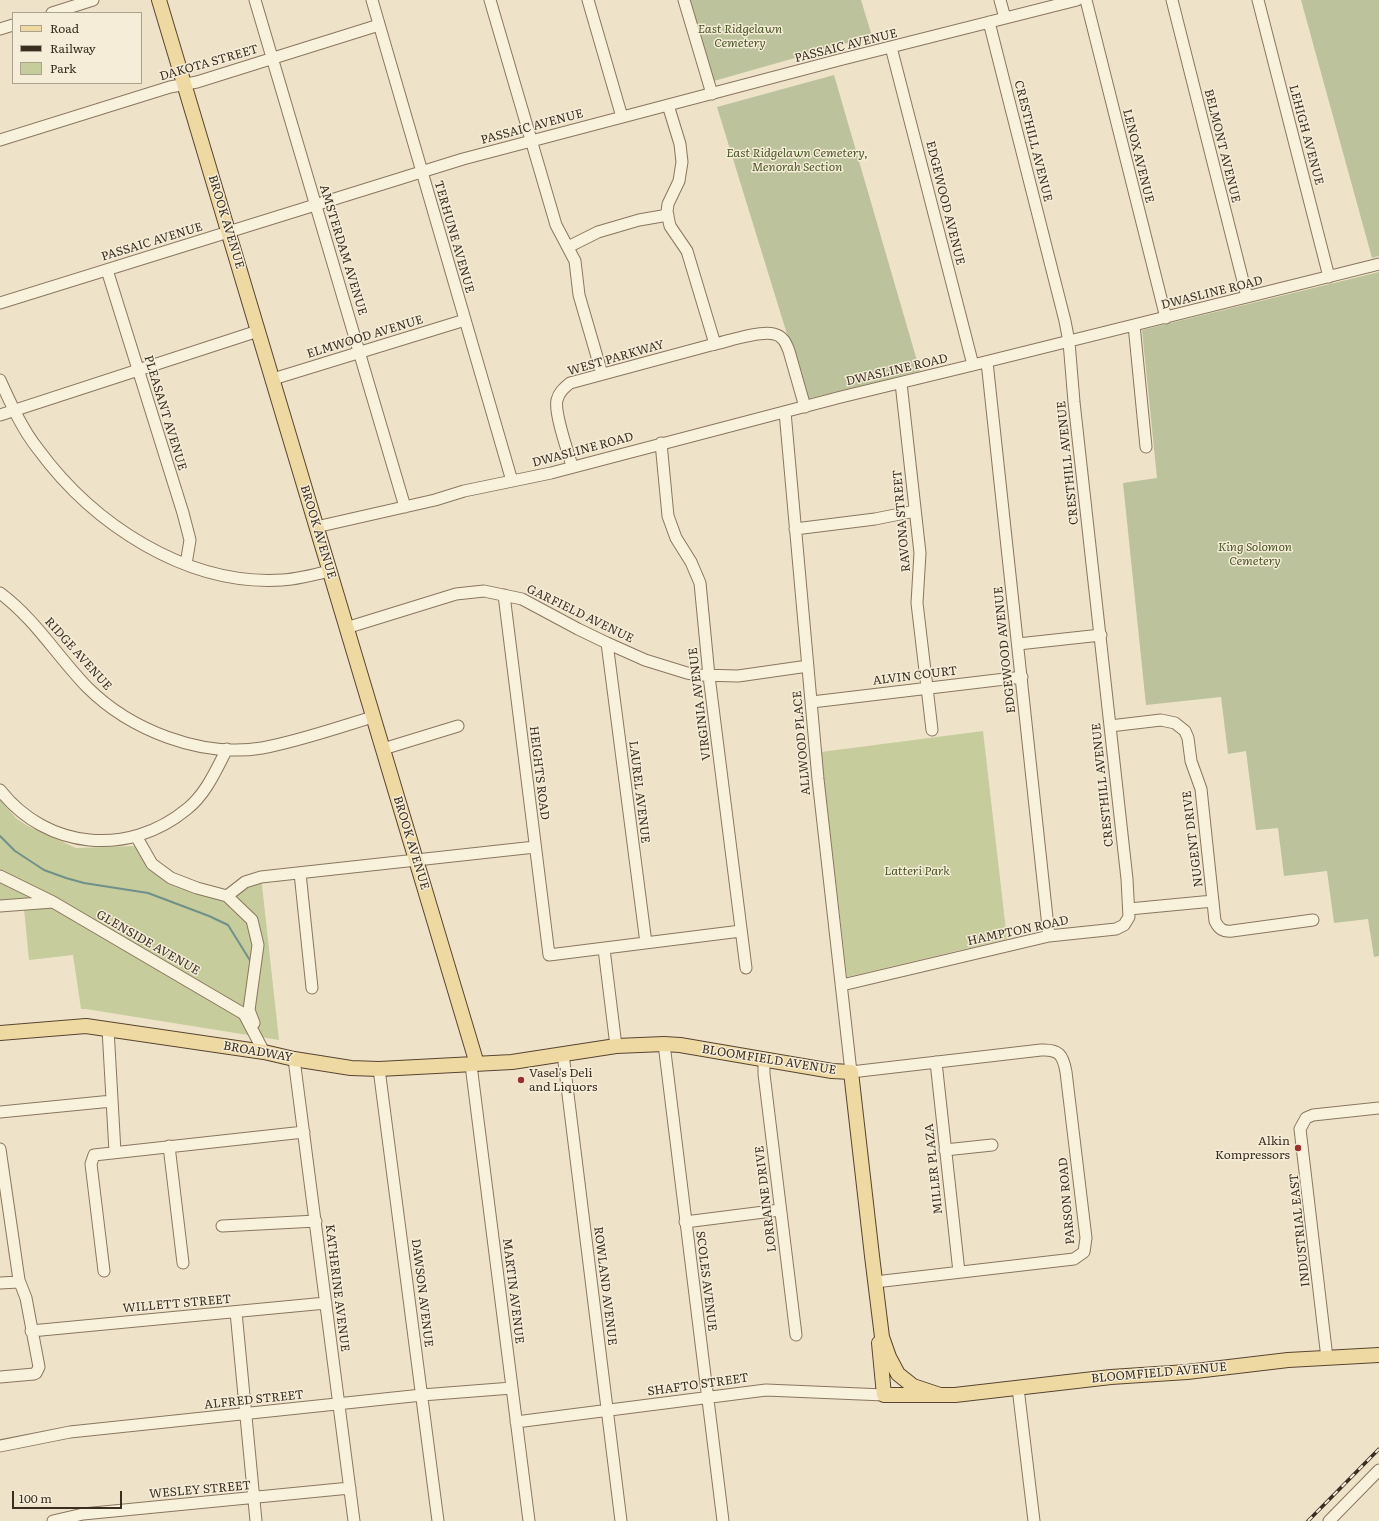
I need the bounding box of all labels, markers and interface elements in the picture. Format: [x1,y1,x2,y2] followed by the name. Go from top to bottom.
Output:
[12,12,142,84] legend
[50,19,79,37] text: Road
[698,22,782,50] park label: East Ridgelawn Cemetery
[793,26,899,66] street label: PASSAIC AVENUE
[50,39,96,57] text: Railway
[158,42,260,84] street label: DAKOTA STREET
[50,59,76,77] text: Park
[1011,79,1055,203] street label: CRESTHILL AVENUE
[1286,83,1326,187] street label: LEHIGH AVENUE
[1201,88,1243,204] street label: BELMONT AVENUE
[479,106,585,148] street label: PASSAIC AVENUE
[1119,108,1157,204] street label: LENOX AVENUE
[923,139,967,267] street label: EDGEWOOD AVENUE
[726,146,868,174] park label: East Ridgelawn Cemetery, Menorah Section
[205,173,247,271] street label: BROOK AVENUE
[431,179,477,295] street label: TERHUNE AVENUE
[316,183,370,317] street label: AMSTERDAM AVENUE
[100,220,204,264] street label: PASSAIC AVENUE
[1160,273,1264,313] street label: DWASLINE ROAD
[305,312,425,362] street label: ELMWOOD AVENUE
[566,337,666,379] street label: WEST PARKWAY
[845,351,949,389] street label: DWASLINE ROAD
[141,354,189,472] street label: PLEASANT AVENUE
[1054,400,1082,526] street label: CRESTHILL AVENUE
[531,430,635,470] street label: DWASLINE ROAD
[890,469,914,573] street label: RAVONA STREET
[297,483,339,581] street label: BROOK AVENUE
[1218,540,1292,568] park label: King Solomon Cemetery
[524,582,636,646] street label: GARFIELD AVENUE
[991,586,1019,714] street label: EDGEWOOD AVENUE
[41,615,115,693] street label: RIDGE AVENUE
[686,647,714,761] street label: VIRGINIA AVENUE
[872,664,958,688] street label: ALVIN COURT
[790,690,814,796] street label: ALLWOOD PLACE
[1089,722,1117,848] street label: CRESTHILL AVENUE
[526,725,552,821] street label: HEIGHTS ROAD
[626,740,652,844] street label: LAUREL AVENUE
[1180,790,1206,888] street label: NUGENT DRIVE
[390,794,432,892] street label: BROOK AVENUE
[884,864,950,878] park label: Latteri Park
[94,908,202,978] street label: GLENSIDE AVENUE
[966,913,1070,949] street label: HAMPTON ROAD
[222,1039,294,1065] street label: BROADWAY
[701,1042,837,1078] street label: BLOOMFIELD AVENUE
[529,1066,597,1094] place label: Vasel's Deli and Liquors
[516,1075,526,1085] marker: Vasel's Deli and Liquors
[922,1123,946,1215] street label: MILLER PLAZA
[1215,1134,1290,1162] place label: Alkin Kompressors
[1293,1143,1303,1153] marker: Alkin Kompressors
[752,1145,780,1253] street label: LORRAINE DRIVE
[1056,1157,1078,1245] street label: PARSON ROAD
[1287,1172,1313,1288] street label: INDUSTRIAL EAST
[322,1223,352,1353] street label: KATHERINE AVENUE
[591,1226,619,1346] street label: ROWLAND AVENUE
[693,1230,719,1332] street label: SCOLES AVENUE
[499,1237,527,1345] street label: MARTIN AVENUE
[408,1238,436,1348] street label: DAWSON AVENUE
[122,1292,232,1316] street label: WILLETT STREET
[1091,1360,1227,1386] street label: BLOOMFIELD AVENUE
[647,1371,749,1399] street label: SHAFTO STREET
[203,1388,305,1412] street label: ALFRED STREET
[148,1478,252,1502] street label: WESLEY STREET
[14,1483,124,1509] scale bar
[19,1489,52,1507] text: 100 m

